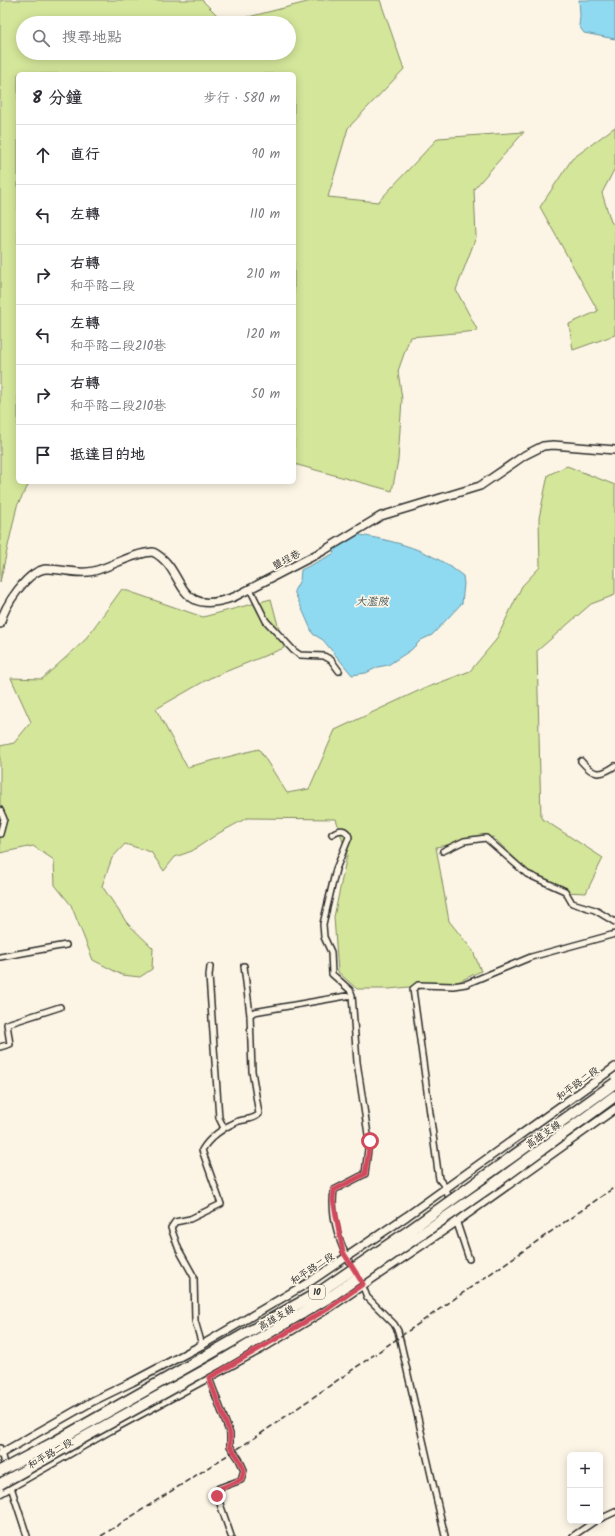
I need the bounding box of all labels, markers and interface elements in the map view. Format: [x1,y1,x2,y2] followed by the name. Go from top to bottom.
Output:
[16,16,296,60] search box
[62,26,122,50] text: 搜尋地點
[30,27,52,49] icon: search
[32,85,83,112] text: 8 分鐘
[204,88,280,109] text: 步行 · 580 m
[70,143,100,167] text: 直行
[32,144,54,166] icon: ahead
[252,144,280,165] text: 90 m
[70,203,100,227] text: 左轉
[32,204,54,226] icon: left
[250,204,280,225] text: 110 m
[70,252,100,276] text: 右轉
[32,264,54,286] icon: right
[246,264,280,285] text: 210 m
[70,276,135,297] text: 和平路二段
[70,312,100,336] text: 左轉
[32,324,54,346] icon: left
[246,324,280,345] text: 120 m
[70,336,166,357] text: 和平路二段210巷
[70,372,100,396] text: 右轉
[32,384,54,406] icon: right
[251,384,280,405] text: 50 m
[70,396,166,417] text: 和平路二段210巷
[70,443,145,467] text: 抵達目的地
[32,444,54,466] icon: arrive
[269,545,304,574] street label: 鹽埕巷
[356,593,389,611] water label: 大濫陂
[553,1063,603,1105] street label: 和平路二段
[523,1117,565,1153] street label: 高雄支線
[361,1132,379,1150] route start
[287,1249,338,1289] street label: 和平路二段
[309,1285,325,1299] road number: 10
[255,1301,298,1335] street label: 高雄支線
[25,1434,76,1473] street label: 和平路二段
[567,1452,603,1524] map controls
[567,1452,603,1488] button: +
[208,1487,226,1505] route end
[567,1488,603,1524] button: −

